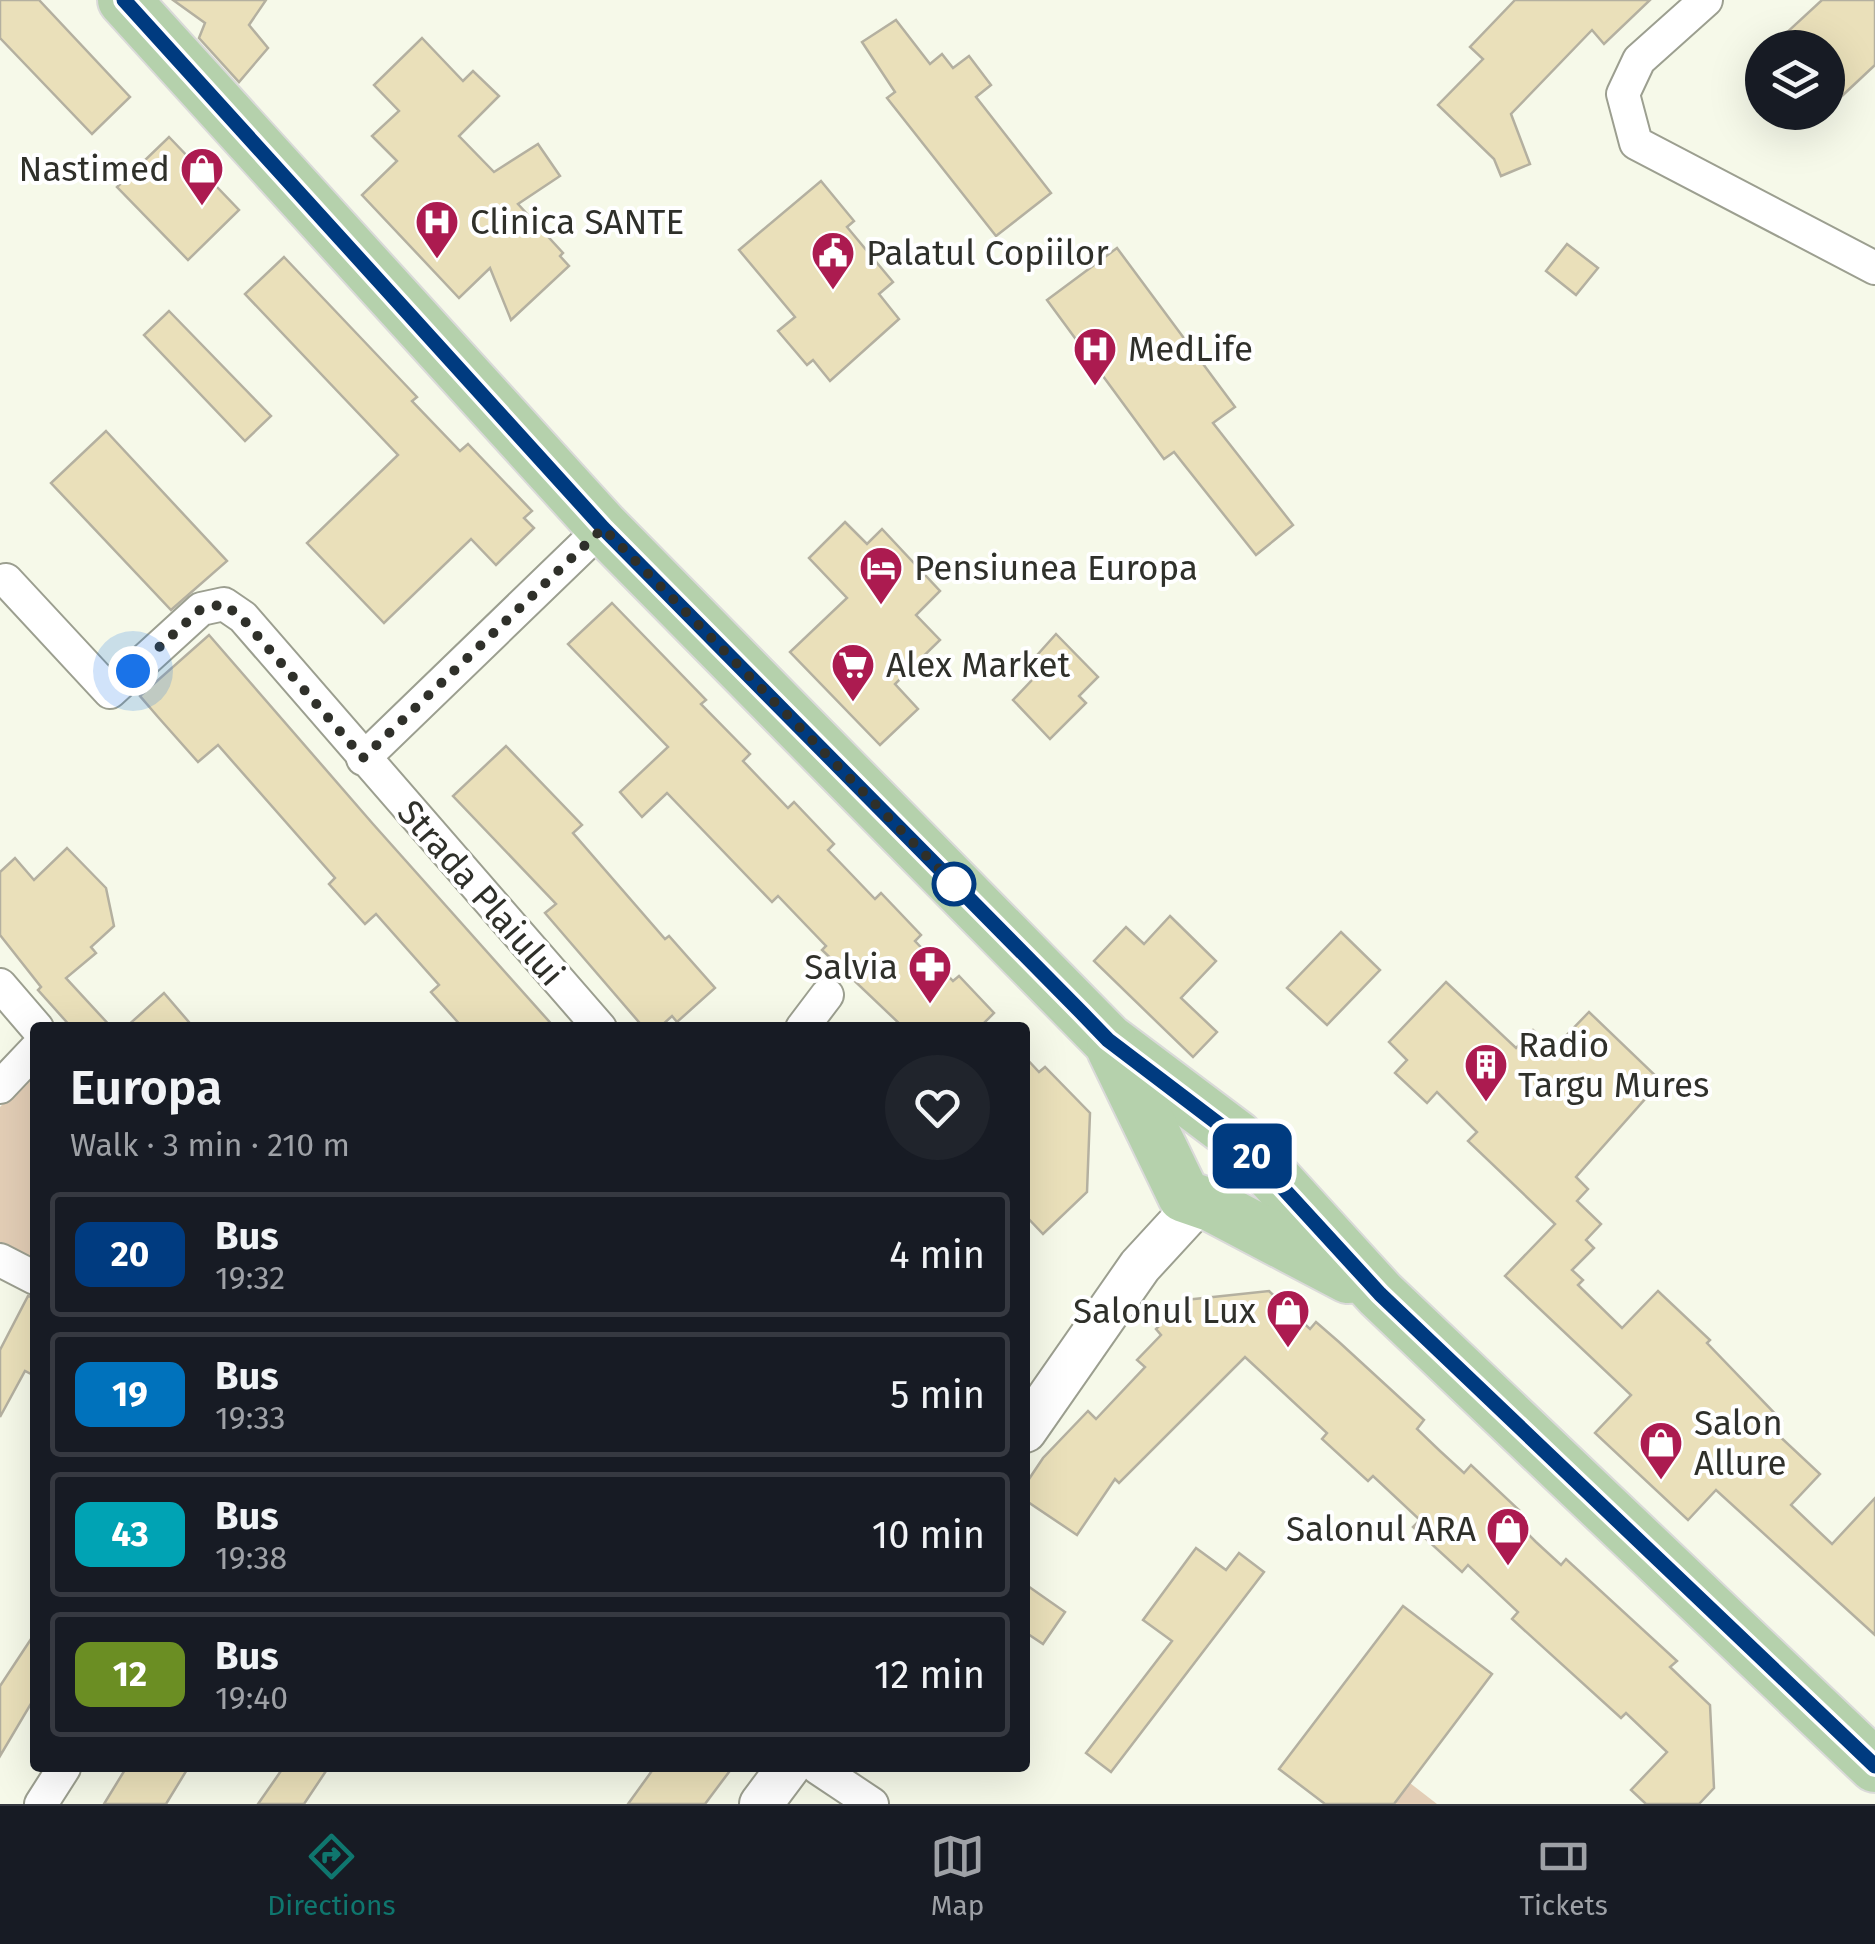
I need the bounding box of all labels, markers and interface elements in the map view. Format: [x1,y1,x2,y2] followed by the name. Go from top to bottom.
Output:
[1745,30,1845,130] map controls
[1745,30,1845,130] button: layers
[179,146,225,207] shop icon: Nastimed
[19,148,170,190] place label: Nastimed
[414,199,460,260] hospital icon: Clinica SANTE
[470,201,684,243] place label: Clinica SANTE
[810,230,856,291] public building icon: Palatul Copiilor
[866,232,1109,274] place label: Palatul Copiilor
[1072,326,1118,387] hospital icon: MedLife
[1128,328,1253,370] place label: MedLife
[858,545,904,606] hotel icon: Pensiunea Europa
[914,547,1198,589] place label: Pensiunea Europa
[830,642,876,703] supermarket icon: Alex Market
[886,644,1071,686] place label: Alex Market
[108,646,158,696] your location
[389,792,573,994] street label: Strada Plaiului
[933,863,975,905] unlabelled marker
[907,944,953,1005] pharmacy icon: Salvia
[804,946,898,988] place label: Salvia
[1518,1024,1709,1106] place label: Radio Targu Mures
[1463,1042,1509,1103] building icon: Radio Targu Mures
[885,1055,990,1160] button: heart
[70,1059,222,1117] text: Europa
[1207,1124,1297,1188] line badge: 20
[70,1126,350,1164] text: Walk · 3 min · 210 m
[1233,1135,1271,1177] text: 20
[215,1213,279,1259] text: Bus
[889,1232,985,1278] text: 4 min
[111,1233,149,1275] text: 20
[215,1259,285,1297] text: 19:32
[1265,1288,1311,1349] shop icon: Salonul Lux
[1073,1290,1256,1332] place label: Salonul Lux
[215,1353,279,1399] text: Bus
[890,1372,985,1418] text: 5 min
[112,1373,148,1415] text: 19
[215,1399,286,1437] text: 19:33
[1694,1402,1786,1484] place label: Salon Allure
[1638,1420,1684,1481] shop icon: Salon Allure
[215,1493,279,1539] text: Bus
[1485,1506,1531,1567] shop icon: Salonul ARA
[1286,1508,1476,1550] place label: Salonul ARA
[872,1512,985,1558] text: 10 min
[111,1513,149,1555] text: 43
[215,1539,287,1577] text: 19:38
[215,1633,279,1679] text: Bus
[874,1652,985,1698] text: 12 min
[113,1653,147,1695] text: 12
[215,1679,288,1717] text: 19:40
[267,1829,396,1922] tab: Directions
[930,1829,985,1922] tab: Map
[1519,1829,1608,1922] tab: Tickets

